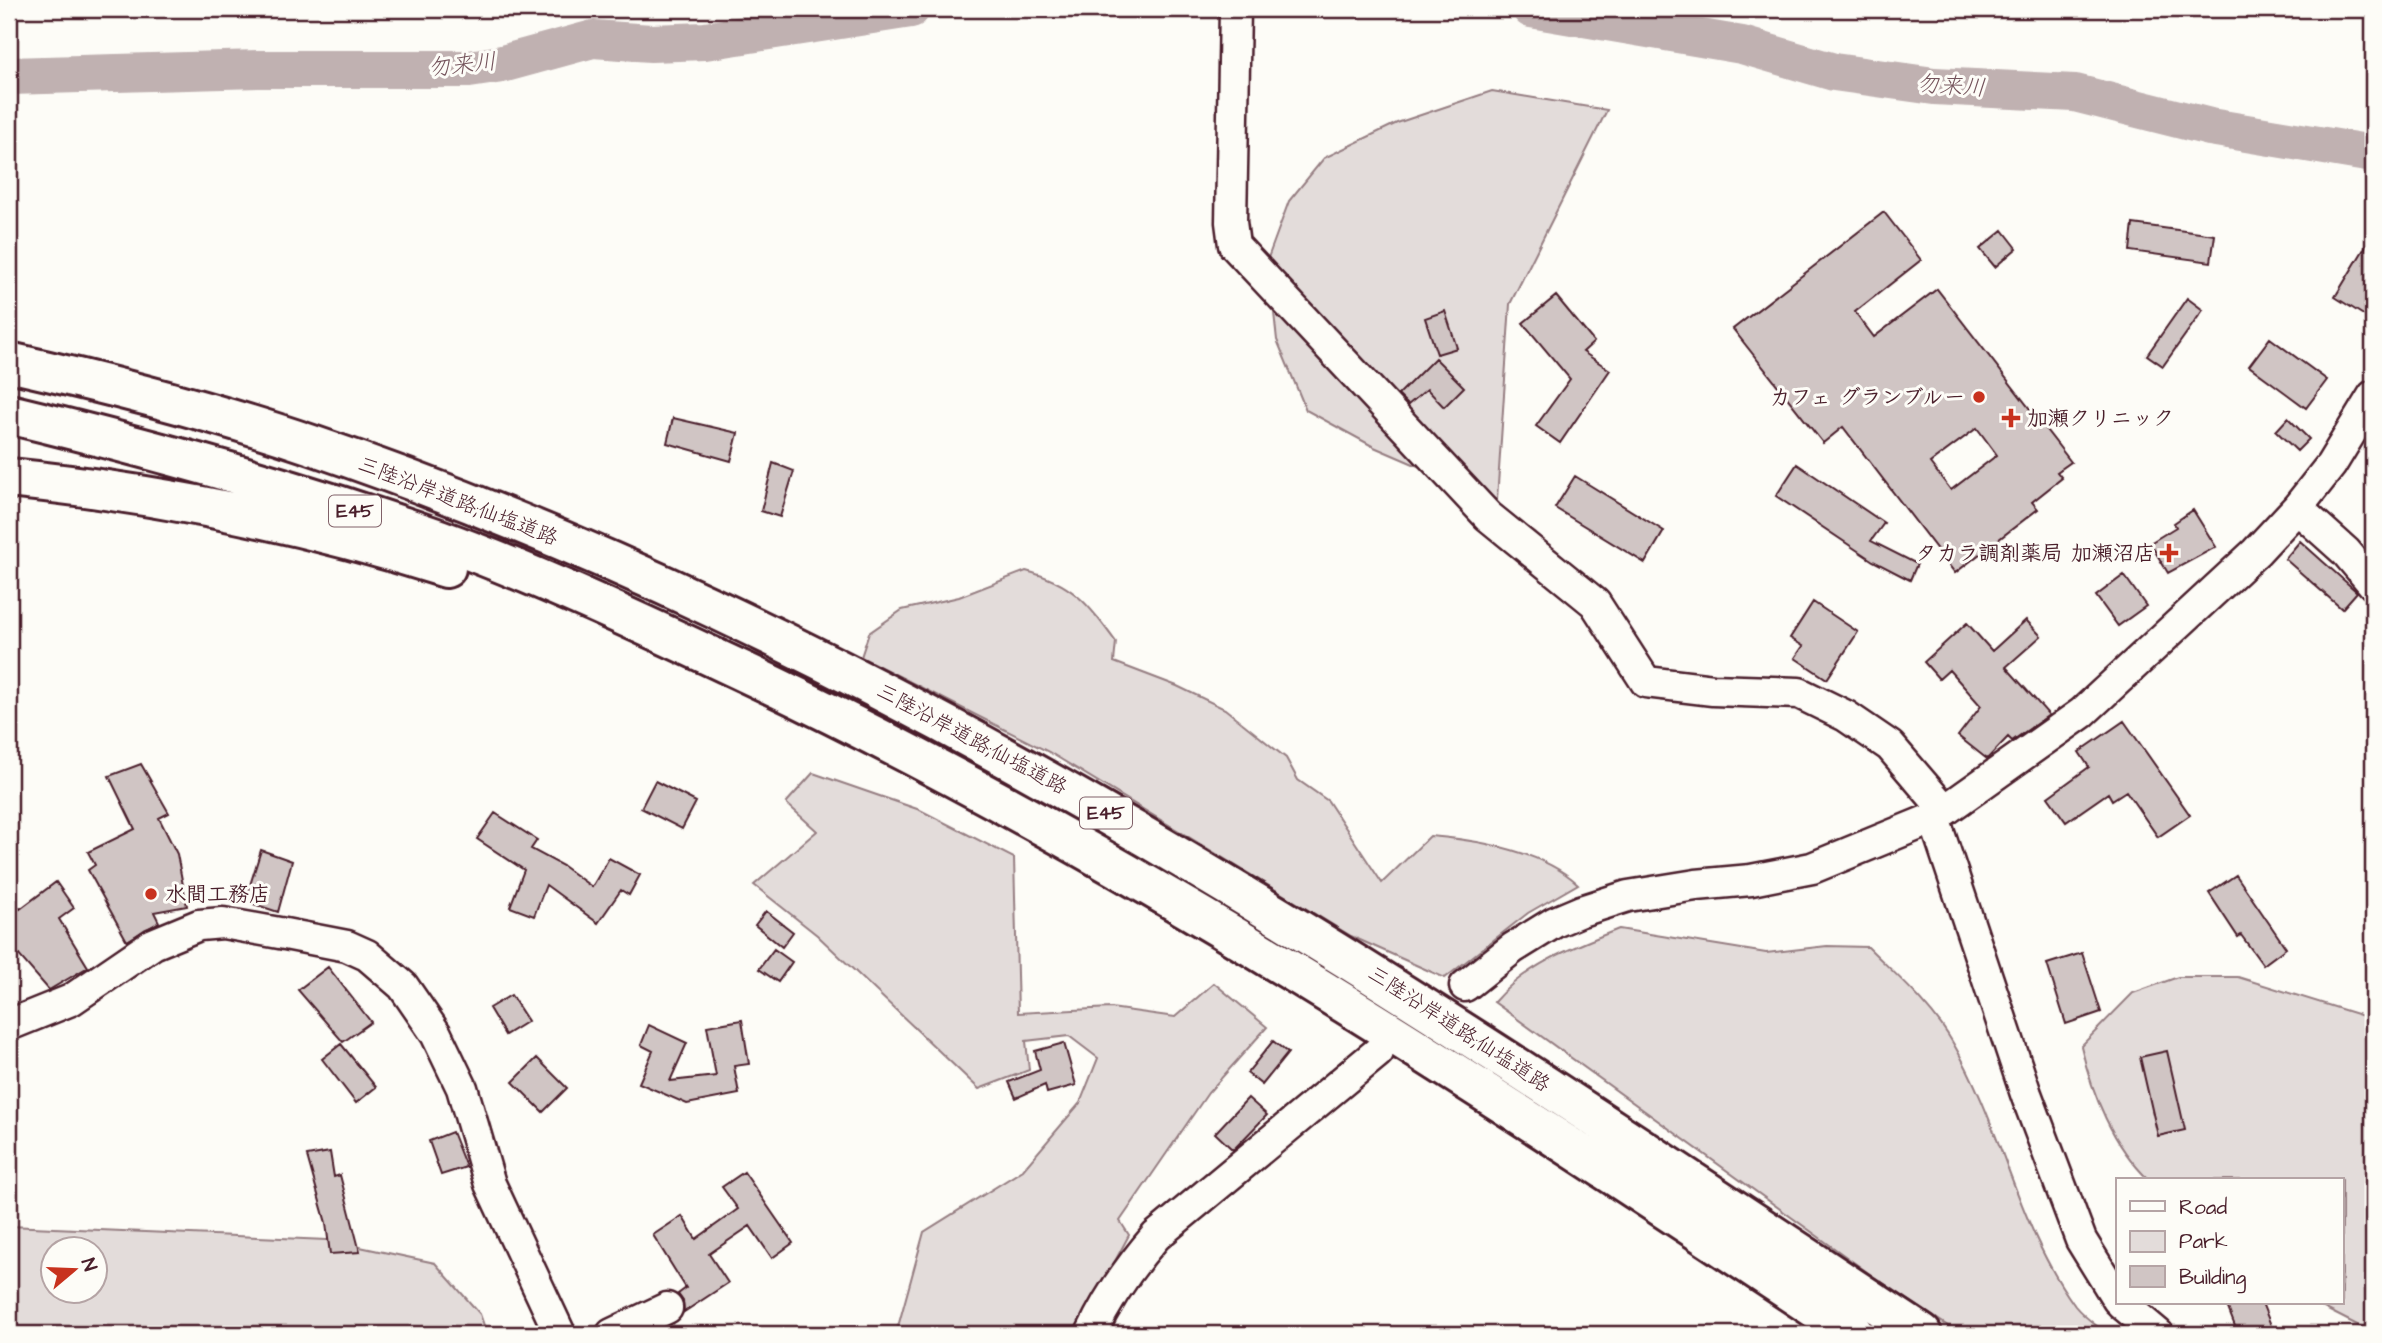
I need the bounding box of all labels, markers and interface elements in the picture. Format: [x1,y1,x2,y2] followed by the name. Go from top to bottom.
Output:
[426,45,498,85] water label: 勿来川
[1915,68,1987,104] water label: 勿来川
[1770,383,1965,412] place label: カフェ グランブルー
[1971,389,1987,405] marker: カフェ グランブルー
[2027,404,2174,433] place label: 加瀬クリニック
[2001,408,2021,428] marker: 加瀬クリニック
[354,449,562,553] street label: 三陸沿岸道路;仙塩道路
[329,496,381,526] road number: E45
[1916,539,2155,568] place label: タカラ調剤薬局 加瀬沼店
[2161,545,2177,561] marker: タカラ調剤薬局 加瀬沼店
[871,676,1073,802] street label: 三陸沿岸道路;仙塩道路
[1080,798,1132,828] road number: E45
[165,880,270,909] place label: 水間工務店
[143,886,159,902] marker: 水間工務店
[1362,959,1556,1099] street label: 三陸沿岸道路;仙塩道路
[2116,1178,2344,1304] legend
[2179,1193,2227,1222] text: Road
[2179,1227,2228,1256] text: Park
[38,1234,108,1304] north arrow
[74,1255,103,1275] text: N
[2179,1263,2247,1294] text: Building

